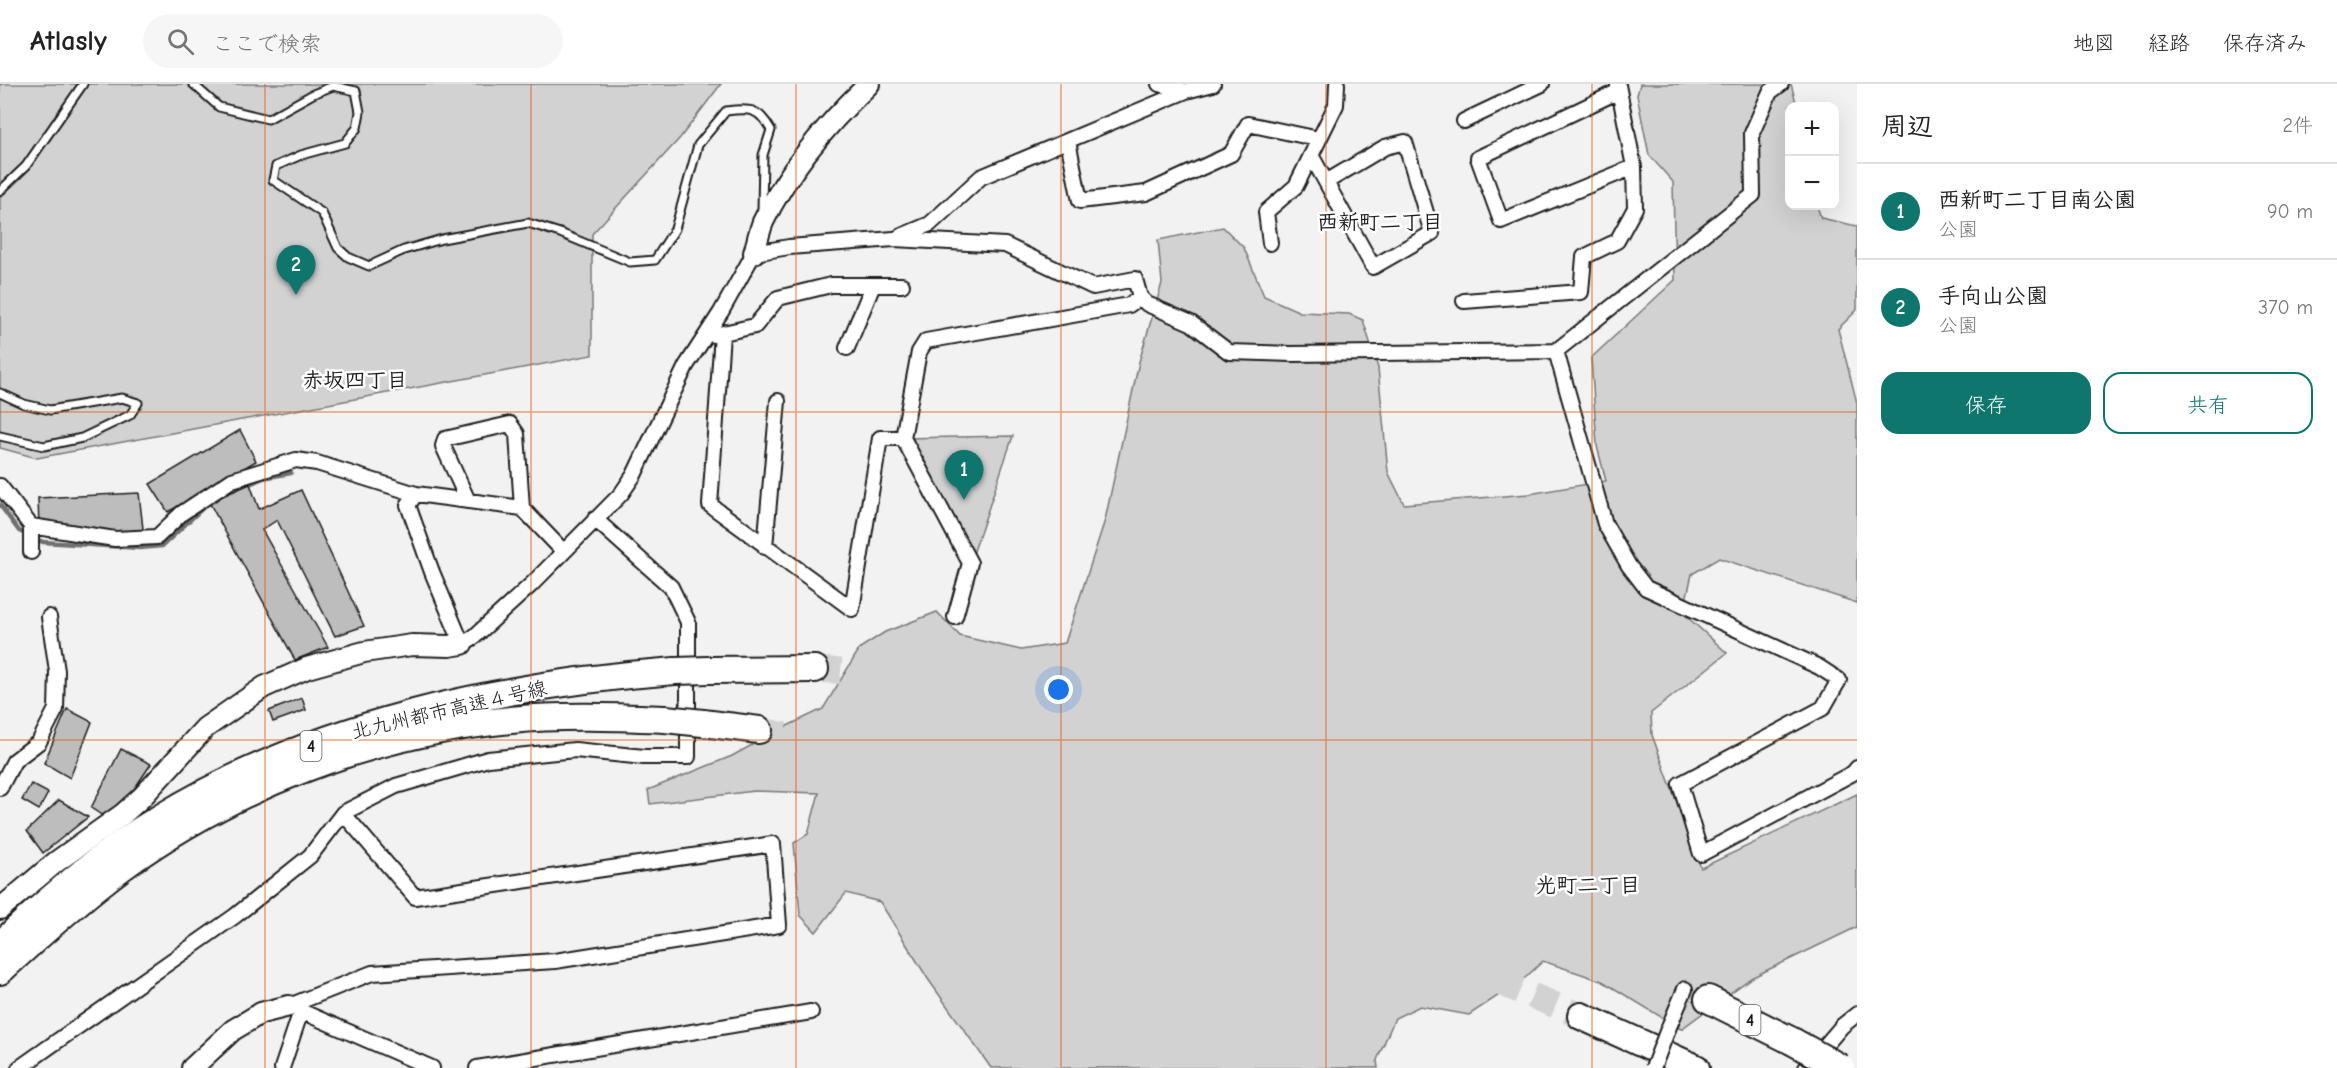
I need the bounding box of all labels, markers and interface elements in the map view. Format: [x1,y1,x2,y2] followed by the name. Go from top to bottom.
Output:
[143,14,563,68] search box
[30,25,107,57] text: Atlasly
[164,25,197,58] icon: search
[212,31,322,57] text: ここで検索
[2073,31,2115,55] text: 地図
[2148,31,2190,55] text: 経路
[2223,31,2307,55] text: 保存済み
[1785,102,1839,210] map controls
[1785,102,1839,156] button: +
[1881,112,1933,142] text: 周辺
[2283,114,2313,137] text: 2件
[1785,156,1839,210] button: −
[1938,187,2136,213] text: 西新町二丁目南公園
[1897,200,1904,223] text: 1
[2267,200,2313,223] text: 90 m
[1317,210,1443,234] district label: 西新町二丁目
[1938,218,1978,241] text: 公園
[276,246,316,295] pin: 2
[1938,283,2048,309] text: 手向山公園
[1896,296,1905,319] text: 2
[2258,296,2313,319] text: 370 m
[1938,314,1978,337] text: 公園
[303,368,408,392] district label: 赤坂四丁目
[1881,372,2091,434] button: 保存
[2103,372,2313,434] button: 共有
[944,450,984,500] pin: 1
[1044,675,1073,704] your location
[349,676,549,744] street label: 北九州都市高速４号線
[300,731,322,761] road number: 4
[1536,873,1641,897] district label: 光町二丁目
[1740,1005,1760,1035] road number: 4

